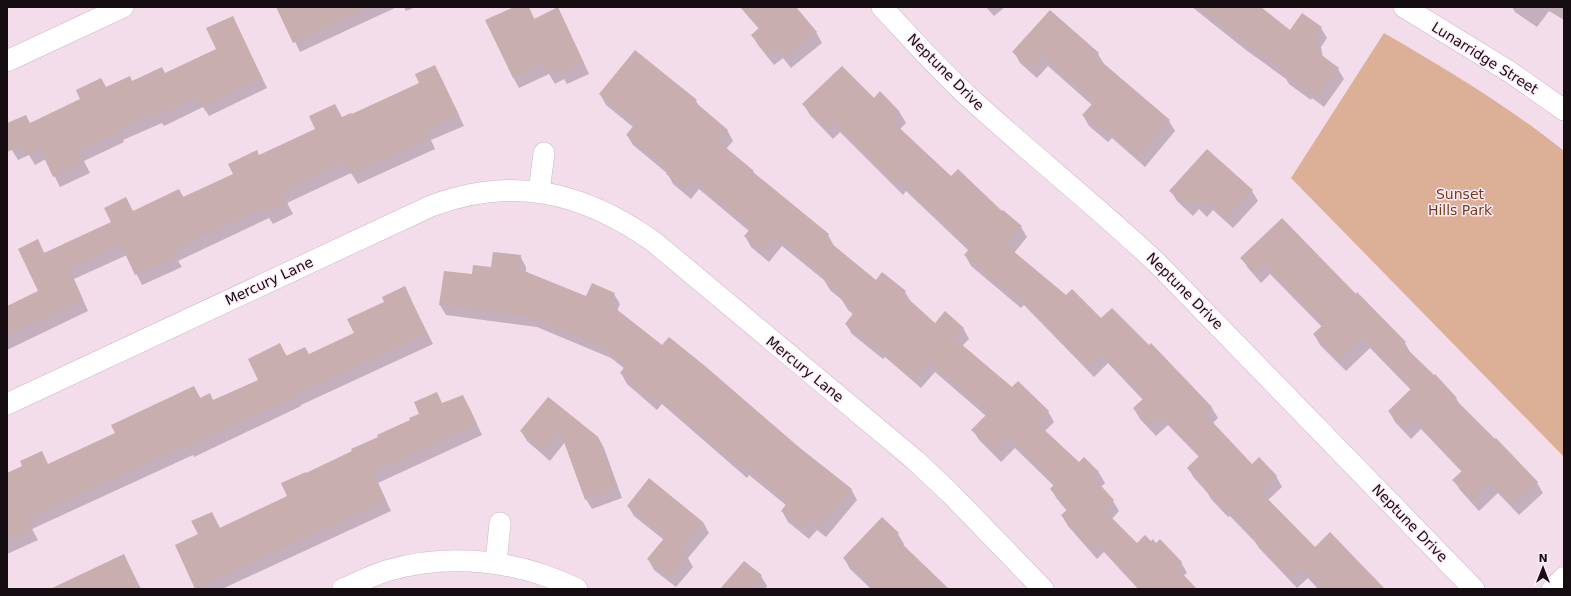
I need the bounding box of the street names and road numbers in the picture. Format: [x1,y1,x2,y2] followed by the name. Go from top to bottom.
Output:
[1429,19,1542,97] street label: Lunarridge Street
[904,30,988,114] street label: Neptune Drive
[1143,249,1227,333] street label: Neptune Drive
[223,254,315,308] street label: Mercury Lane
[763,333,847,405] street label: Mercury Lane
[1369,481,1451,565] street label: Neptune Drive

